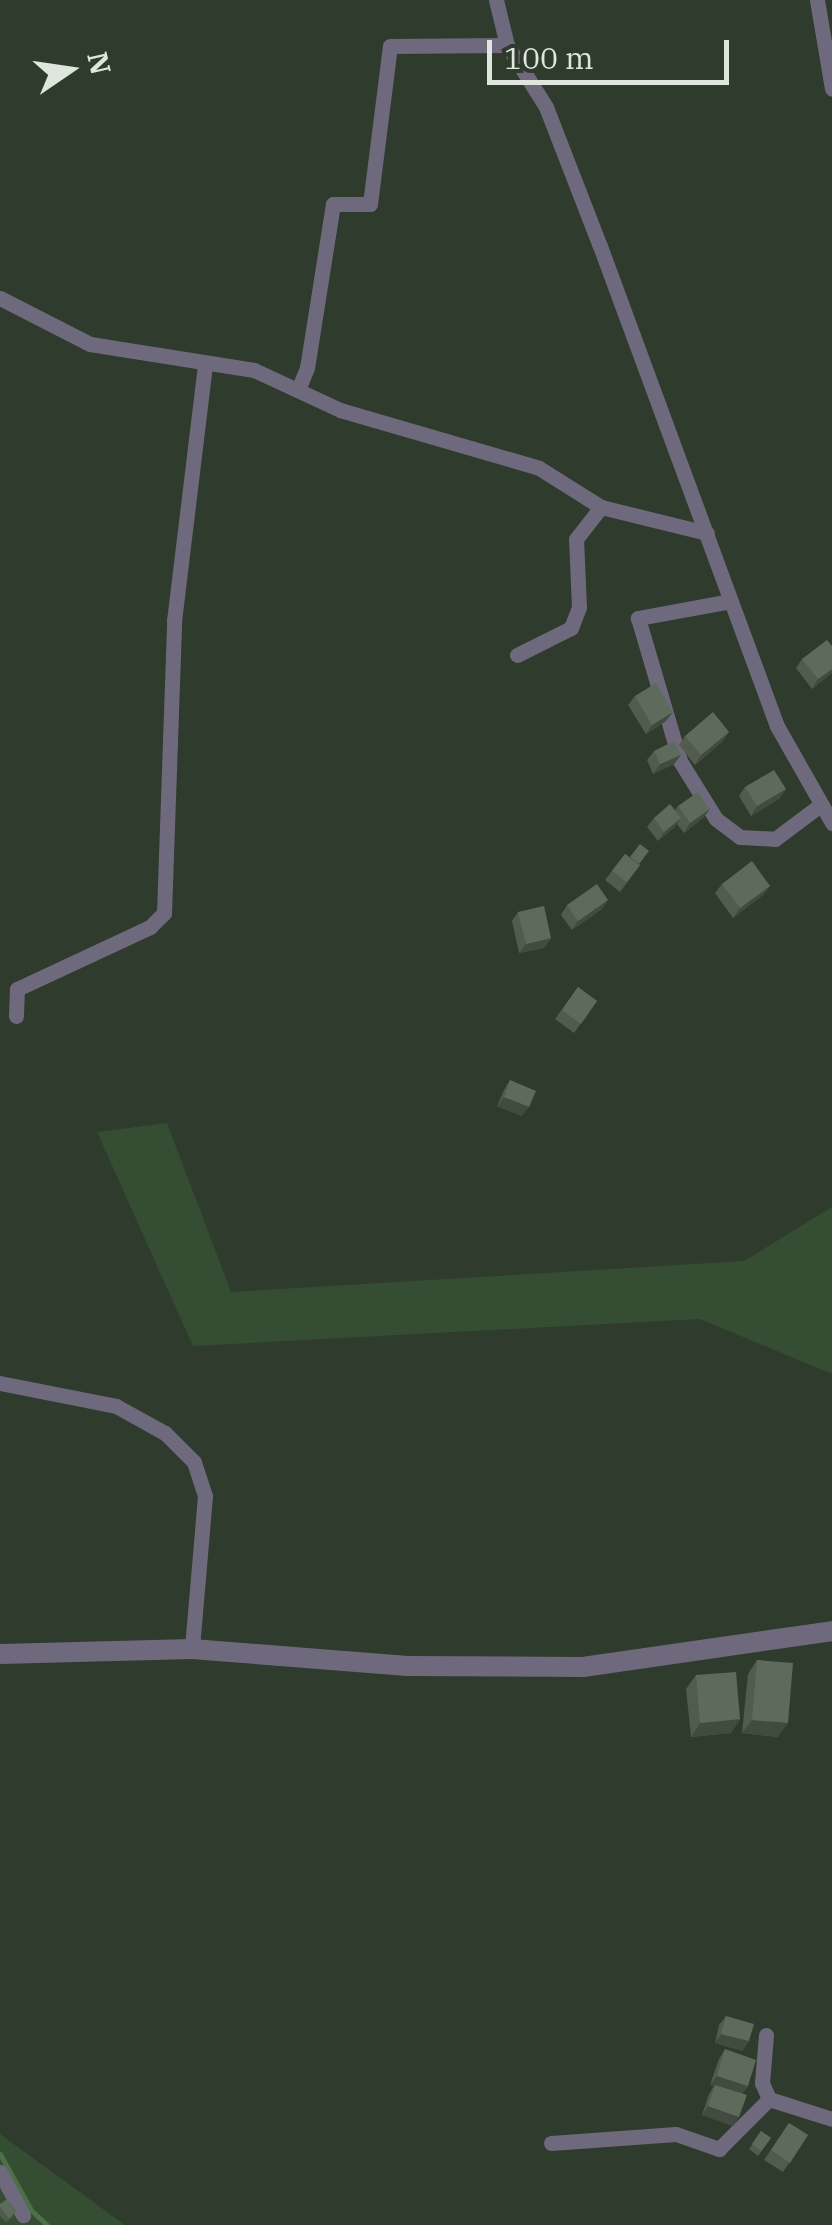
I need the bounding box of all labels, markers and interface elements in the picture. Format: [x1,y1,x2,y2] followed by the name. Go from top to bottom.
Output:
[20,20,120,120] north arrow
[492,20,734,82] scale bar
[504,38,594,77] text: 100 m
[79,48,120,78] text: N

